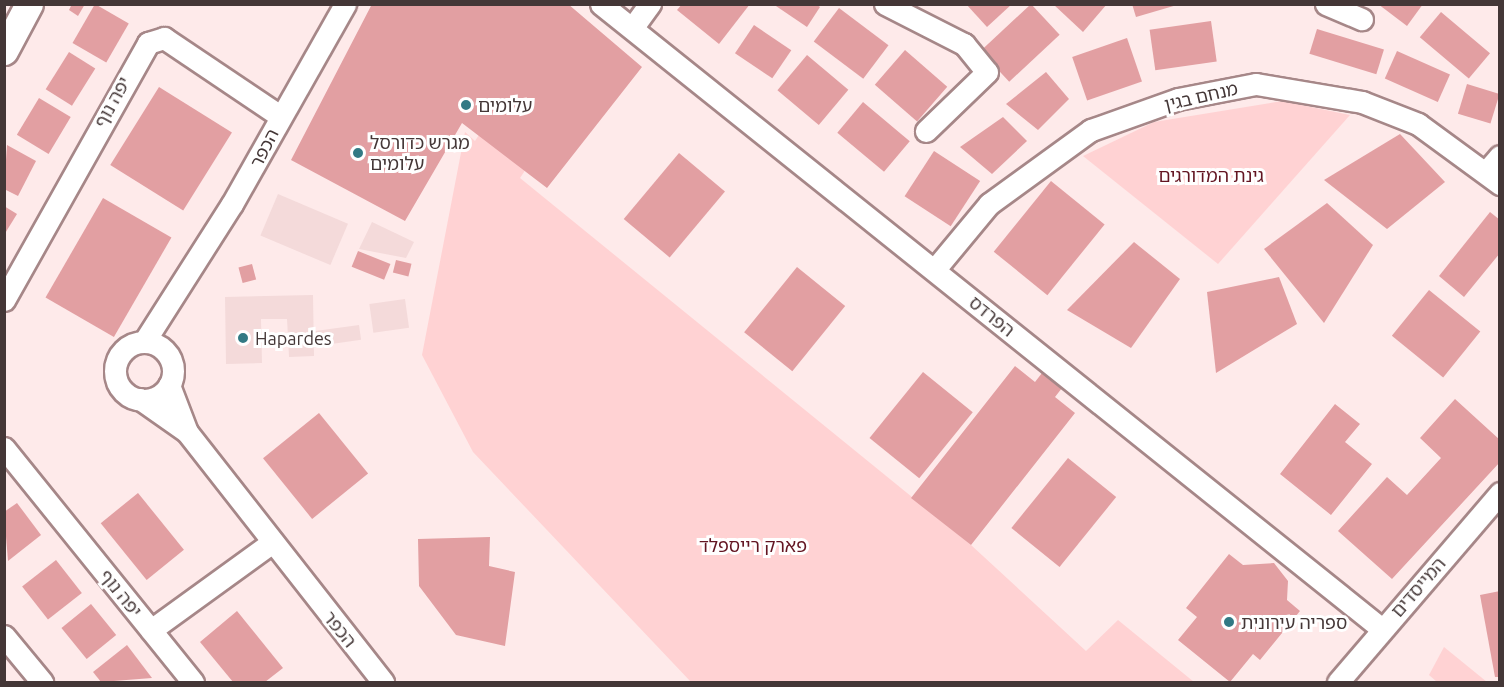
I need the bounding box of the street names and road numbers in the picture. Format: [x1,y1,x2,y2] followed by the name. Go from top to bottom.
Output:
[89,73,135,131] street label: יפה נוף
[1162,77,1240,115] street label: מנחם בגין
[245,125,283,171] street label: הכפר
[965,291,1019,341] street label: הפרדס
[1386,553,1450,621] street label: המייסדים
[95,565,147,621] street label: יפה נוף
[319,607,361,651] street label: הכפר

